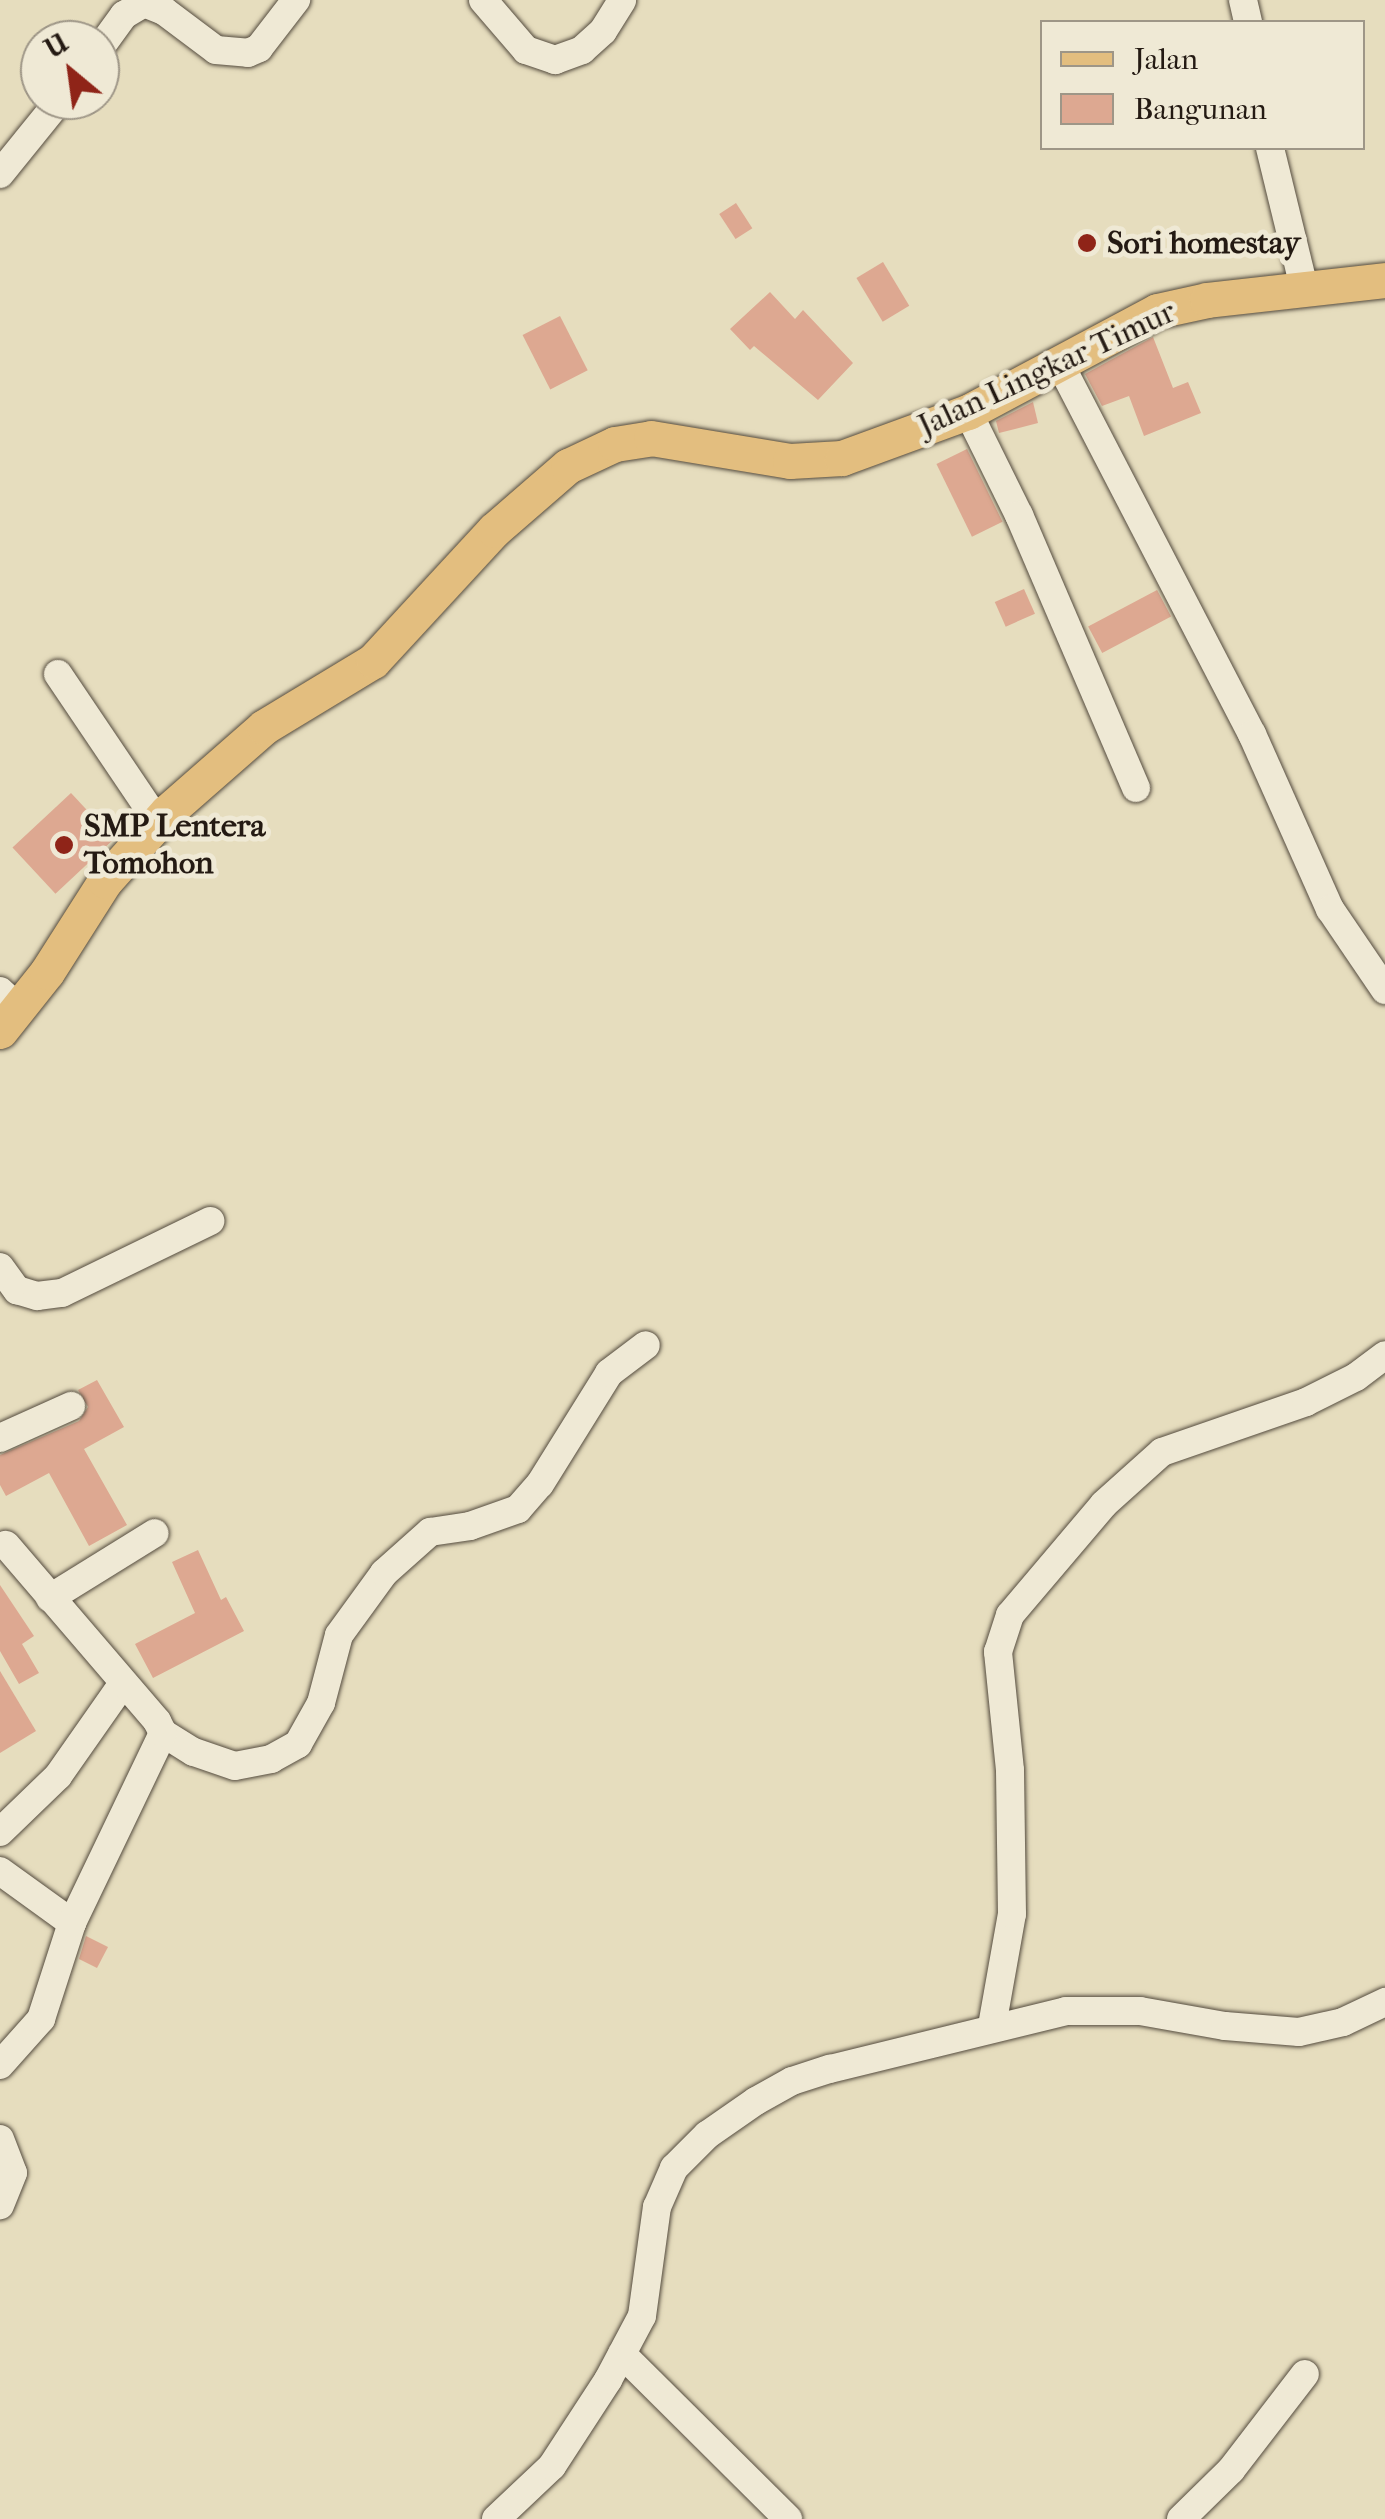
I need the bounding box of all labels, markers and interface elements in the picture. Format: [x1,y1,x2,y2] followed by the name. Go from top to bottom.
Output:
[20,20,120,120] north arrow
[1040,20,1365,150] legend
[39,25,74,65] text: U
[1134,42,1198,77] text: Jalan
[1134,92,1267,127] text: Bangunan
[1107,224,1300,262] place label: Sori homestay
[1076,232,1098,254] marker: Sori homestay
[912,292,1182,446] street label: Jalan Lingkar Timur
[84,808,265,883] place label: SMP Lentera Tomohon
[53,834,75,856] marker: SMP Lentera Tomohon

